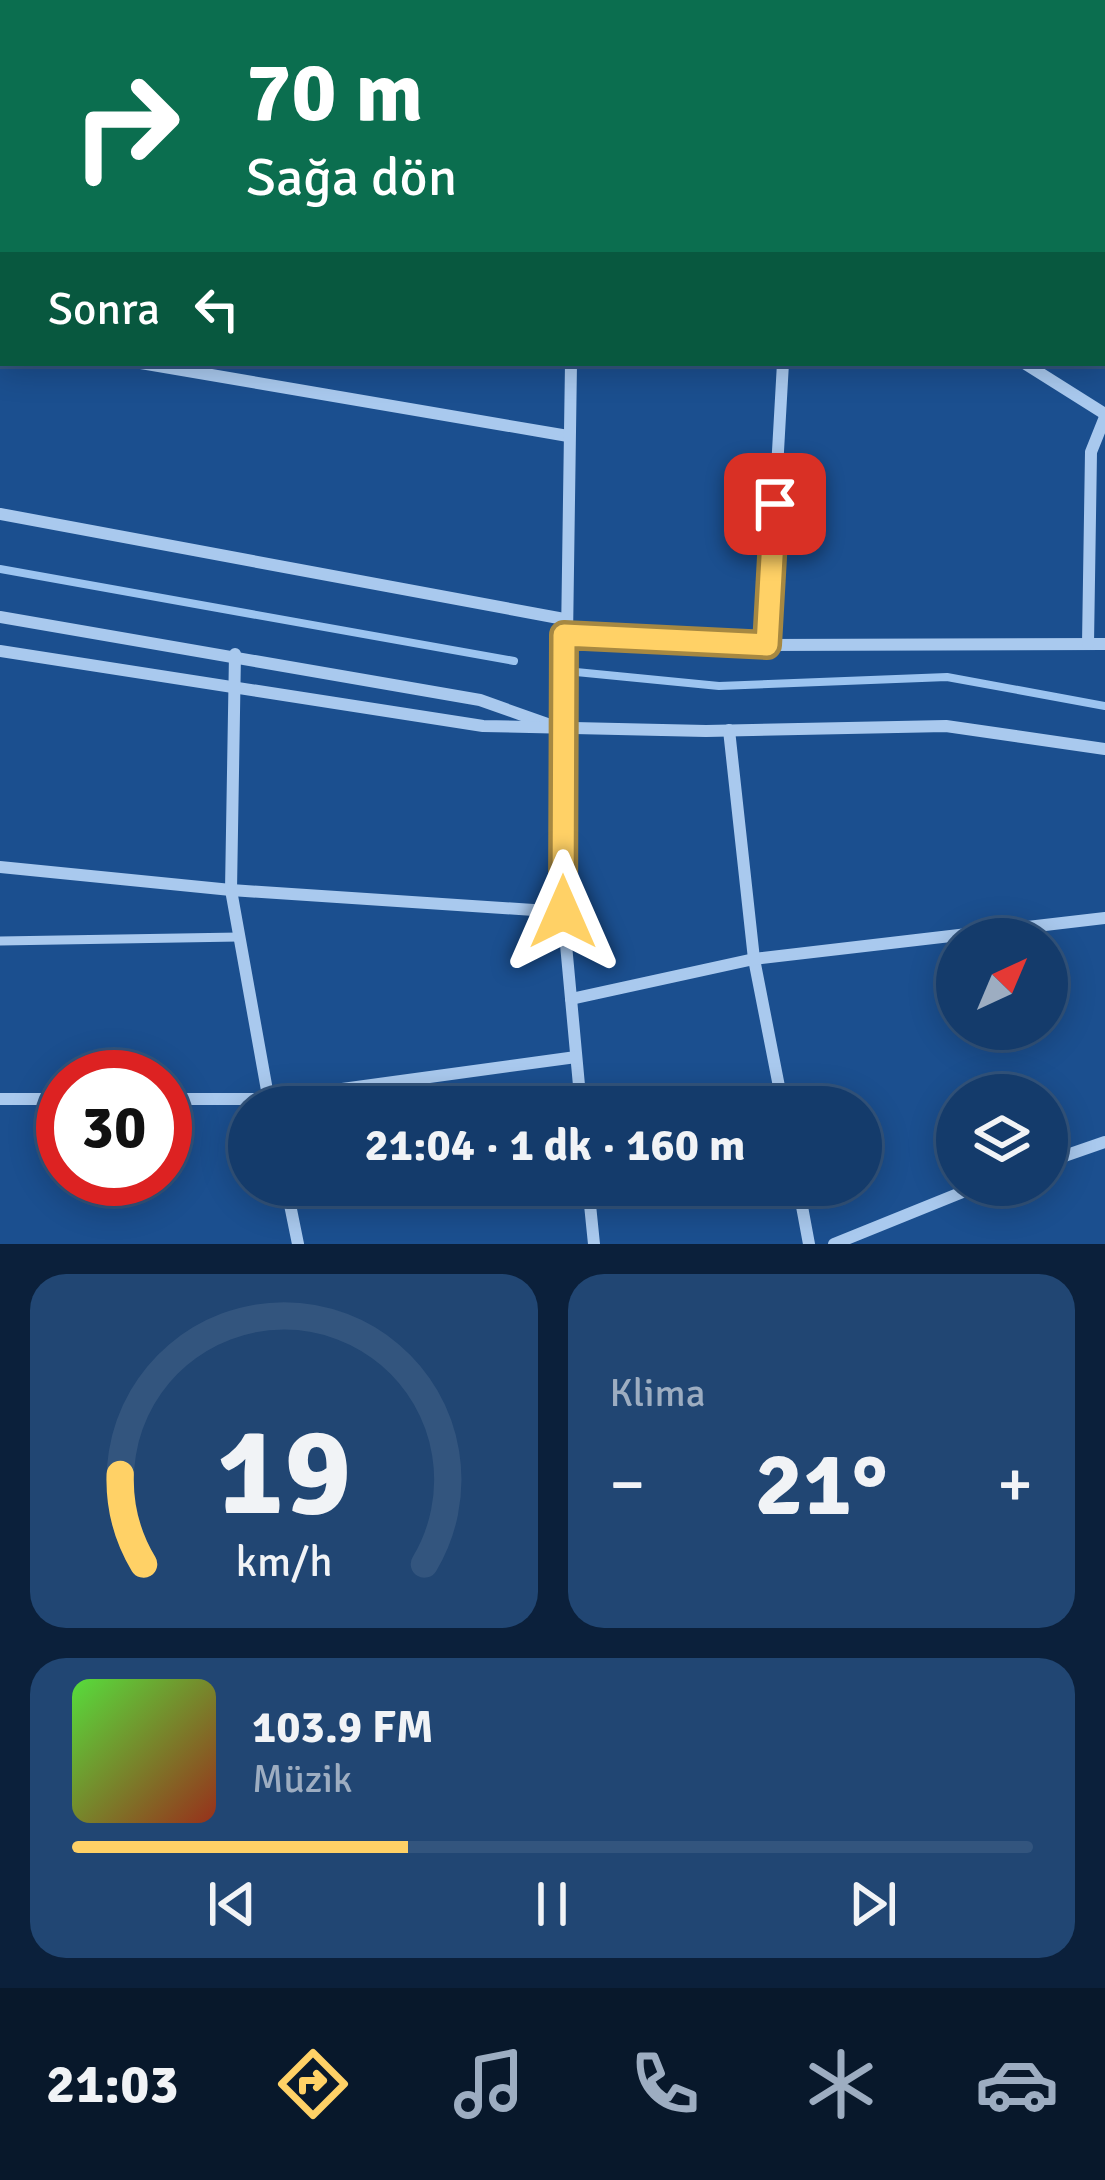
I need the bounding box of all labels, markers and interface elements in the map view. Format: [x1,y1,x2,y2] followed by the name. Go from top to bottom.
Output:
[246,41,423,145] text: 70 m
[48,48,204,204] icon: right
[246,144,457,211] text: Sağa dön
[184,276,250,342] icon: left
[48,282,160,337] text: Sonra
[724,453,826,555] pin
[742,471,808,537] icon: arrive
[500,849,626,975] position arrow
[936,918,1068,1050] north arrow
[936,918,1068,1206] map controls
[36,1050,192,1206] speed limit sign: 30
[936,1074,1068,1206] button: layers
[365,1118,745,1173] text: 21:04 · 1 dk · 160 m
[610,1369,705,1417] text: Klima
[216,1396,351,1549] text: 19
[755,1429,888,1540] text: 21°
[610,1444,645,1525] text: −
[997,1444,1033,1525] text: +
[235,1536,332,1589] text: km/h
[252,1700,434,1755] text: 103.9 FM
[252,1755,352,1803] text: Müzik
[199,1871,265,1937] icon: previous
[519,1871,585,1937] icon: pause
[840,1871,906,1937] icon: next
[271,2042,355,2126] icon: directions
[447,2042,531,2126] icon: music
[623,2042,707,2126] icon: phone
[799,2042,883,2126] icon: climate
[975,2042,1059,2126] icon: car
[46,2051,179,2118] text: 21:03

